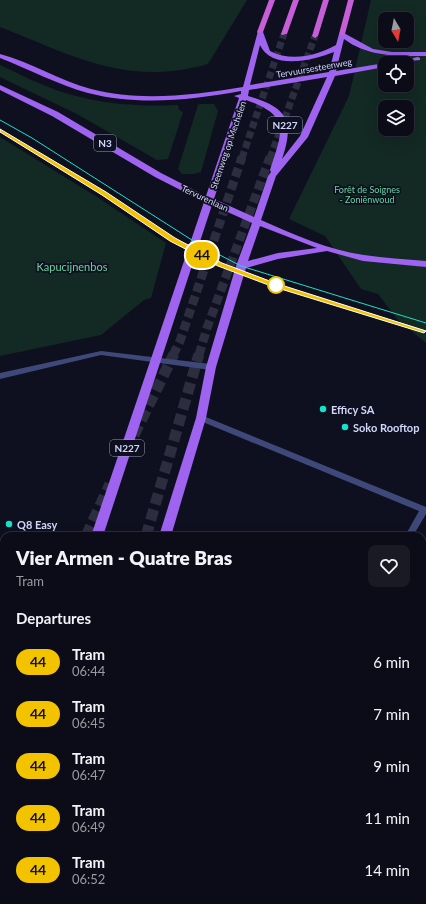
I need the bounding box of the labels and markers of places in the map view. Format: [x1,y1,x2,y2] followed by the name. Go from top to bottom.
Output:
[267,276,285,294] unlabelled marker
[331,403,375,416] place label: Efficy SA
[318,404,328,414] marker: Efficy SA
[353,421,419,434] place label: Soko Rooftop
[340,422,350,432] marker: Soko Rooftop
[17,518,58,531] place label: Q8 Easy
[4,519,14,529] marker: Q8 Easy

